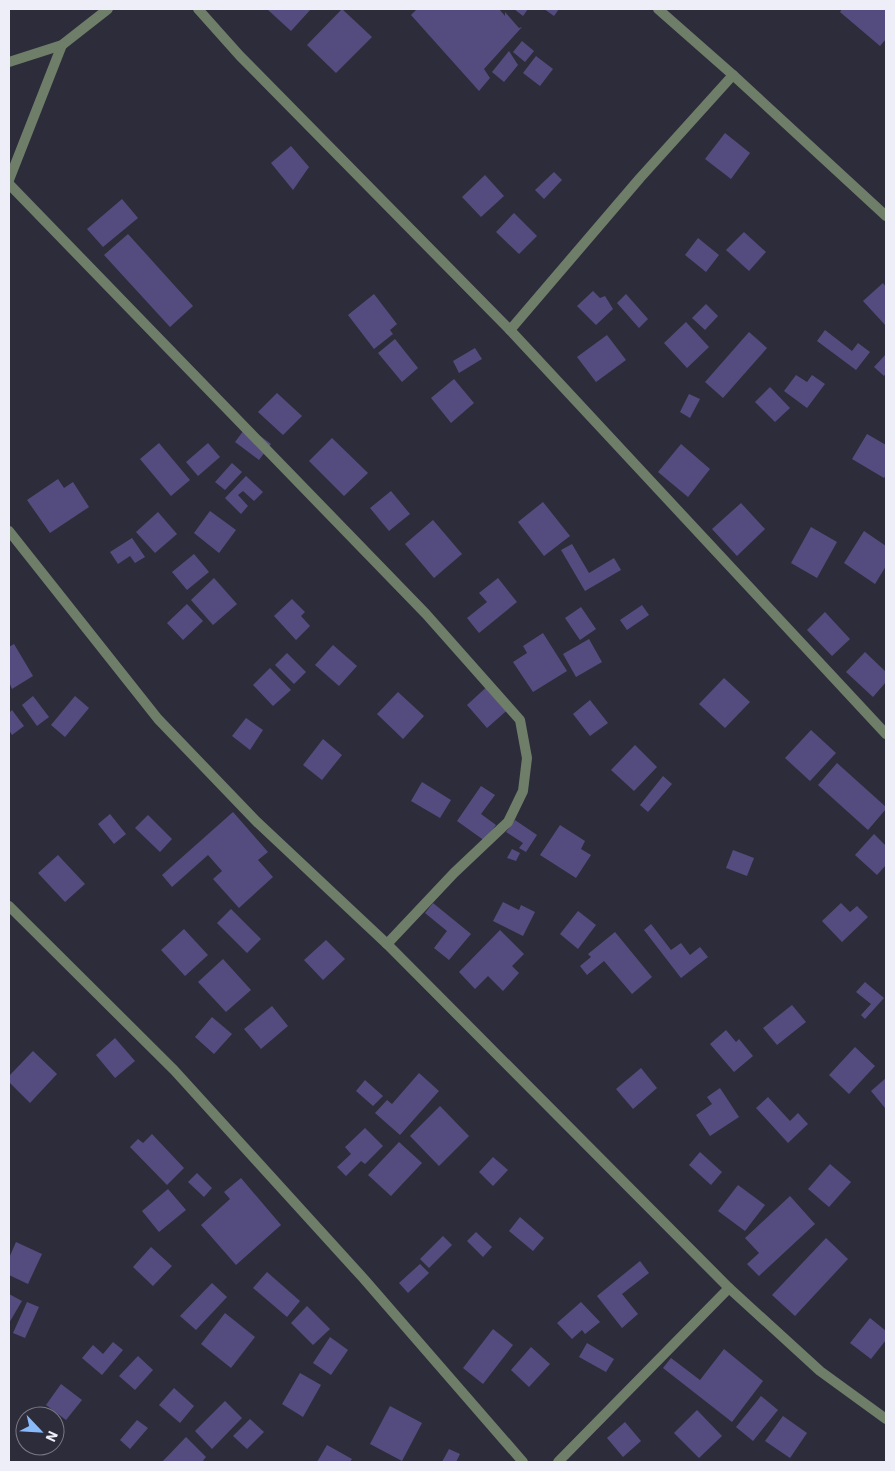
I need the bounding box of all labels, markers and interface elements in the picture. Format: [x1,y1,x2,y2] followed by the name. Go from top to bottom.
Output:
[15,1406,65,1456] north arrow
[41,1428,62,1445] text: N

